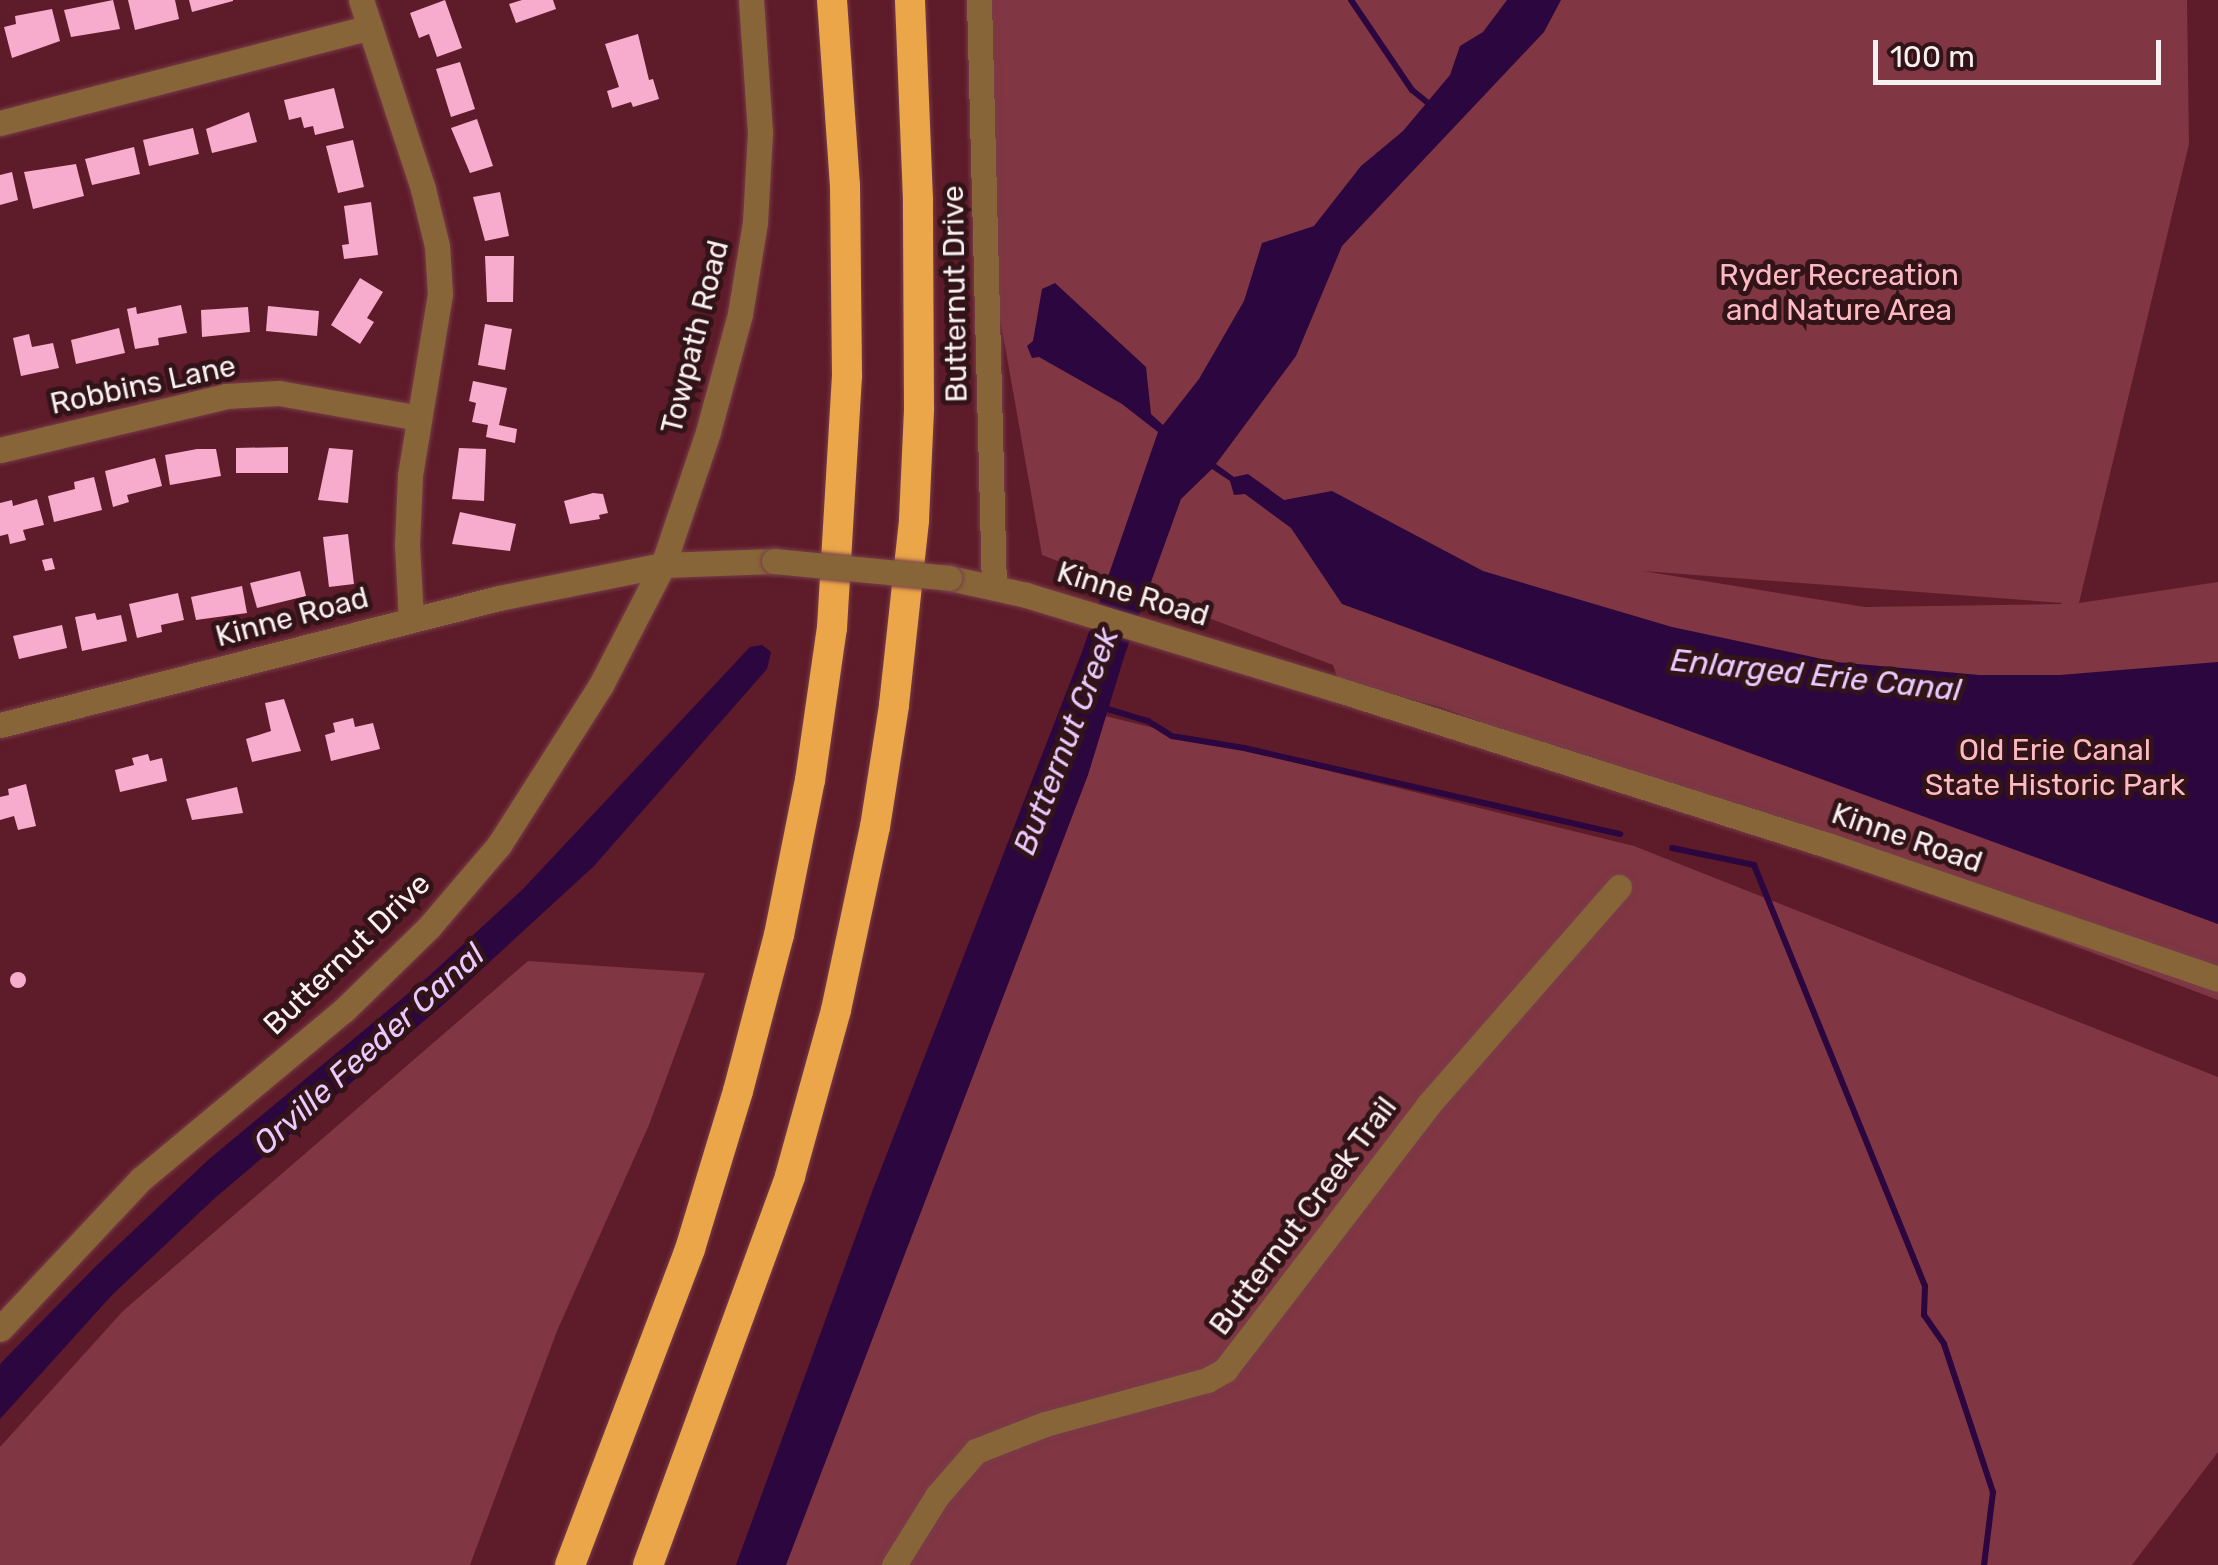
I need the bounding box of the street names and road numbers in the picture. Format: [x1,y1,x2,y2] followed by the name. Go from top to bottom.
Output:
[935,185,975,403] street label: Butternut Drive
[654,237,736,437] street label: Towpath Road
[47,348,239,422] street label: Robbins Lane
[1053,554,1213,634] street label: Kinne Road
[212,579,372,655] street label: Kinne Road
[1827,795,1987,881] street label: Kinne Road
[256,866,438,1042] street label: Butternut Drive
[1201,1089,1405,1343] street label: Butternut Creek Trail

